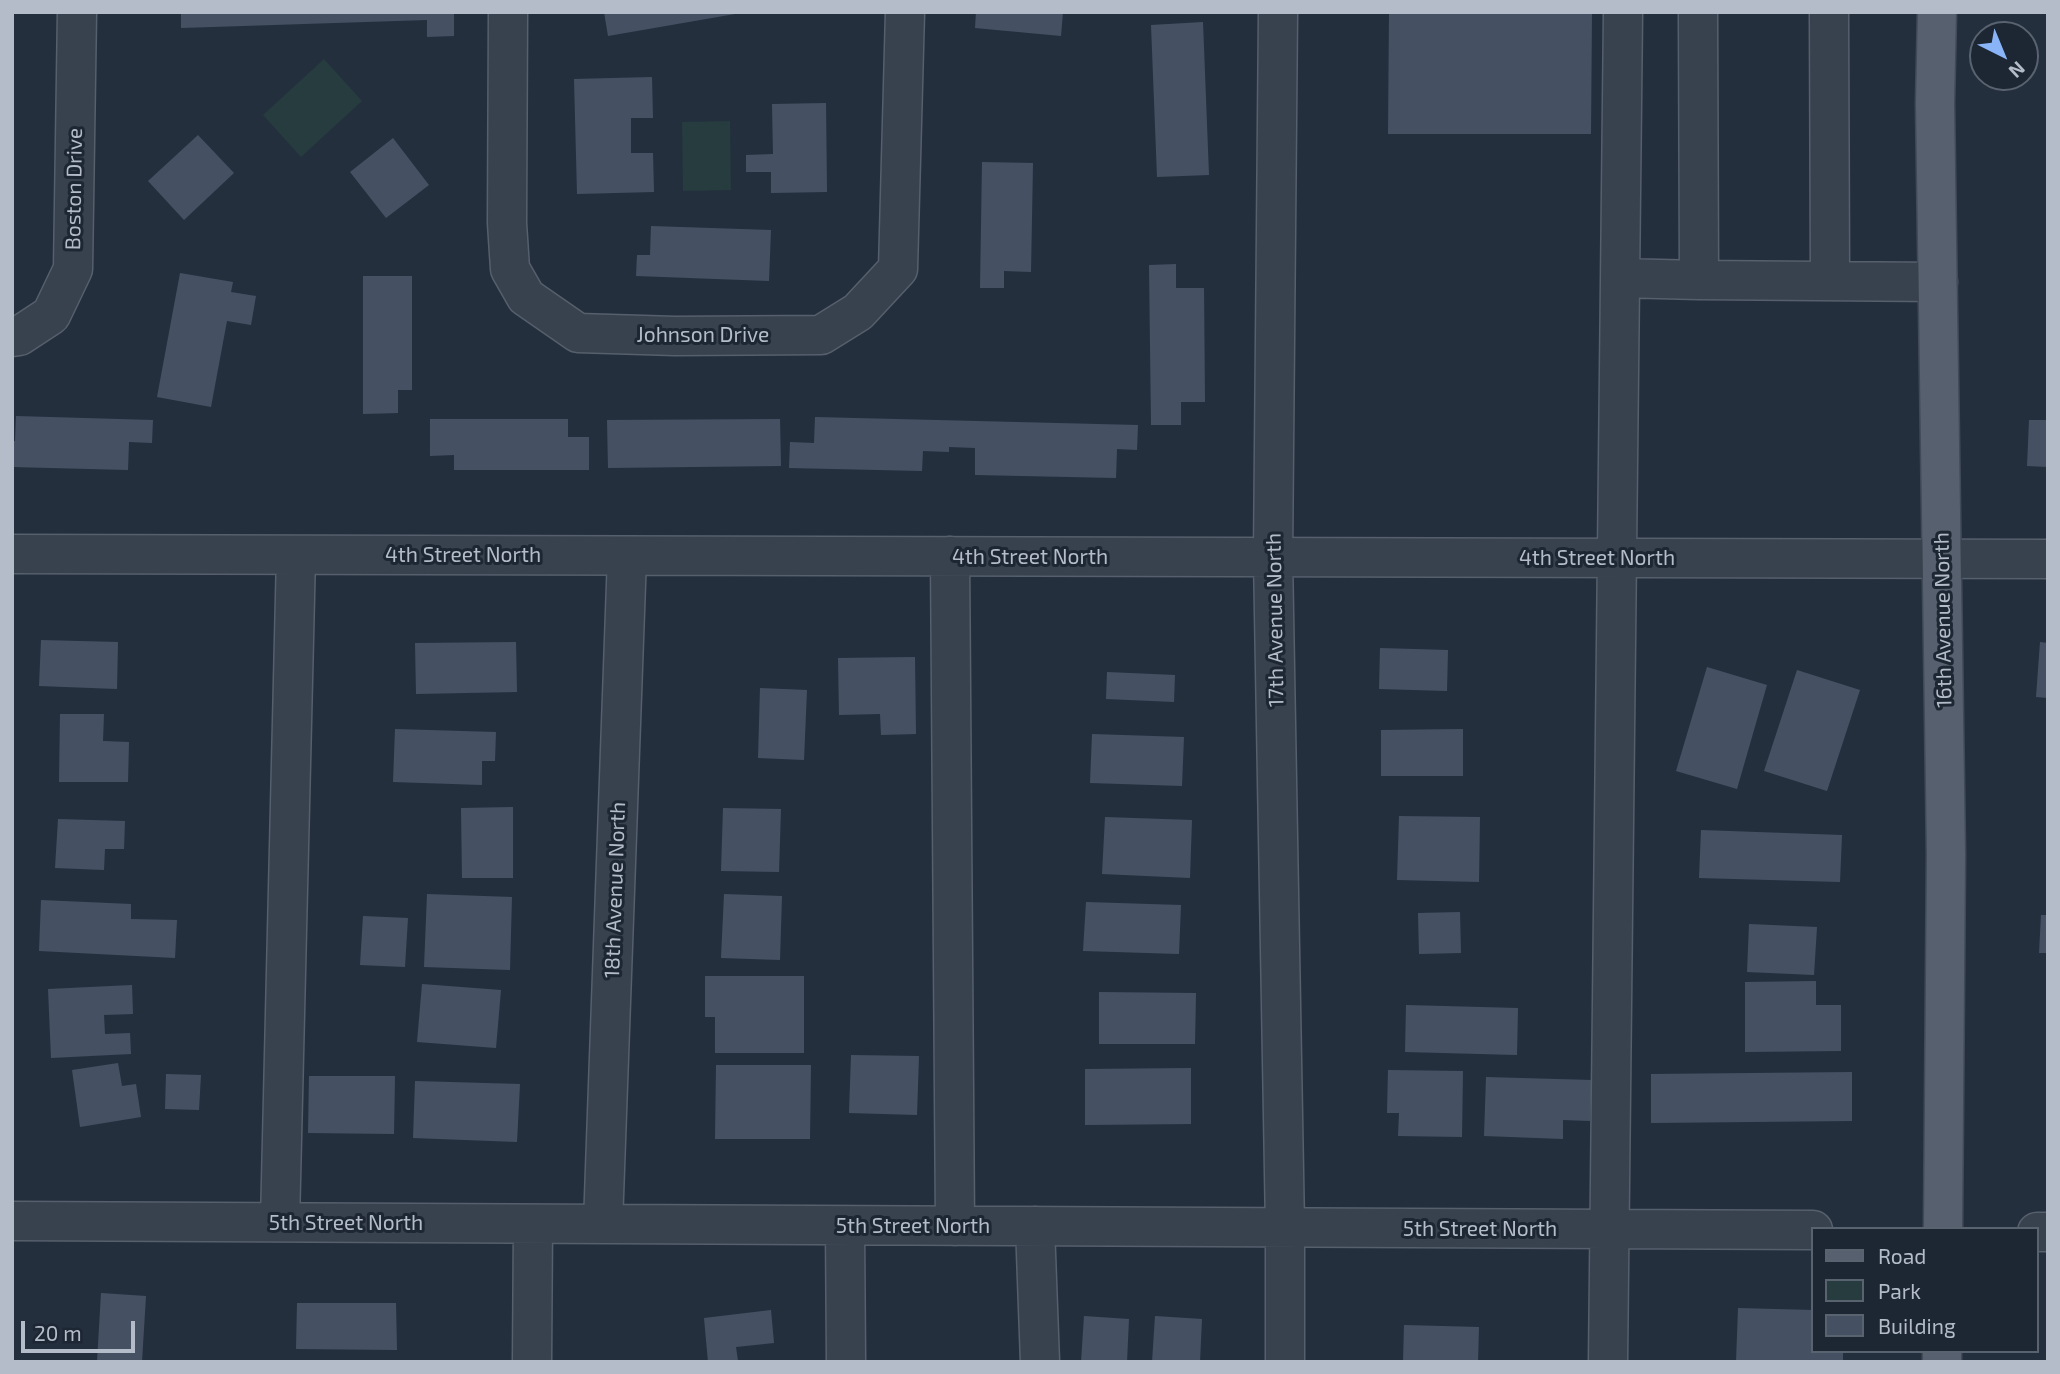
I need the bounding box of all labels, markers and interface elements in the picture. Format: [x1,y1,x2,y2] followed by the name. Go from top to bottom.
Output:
[1969,21,2039,91] north arrow
[2004,57,2030,83] text: N
[60,128,88,250] street label: Boston Drive
[637,322,769,348] street label: Johnson Drive
[1929,532,1957,708] street label: 16th Avenue North
[1261,533,1289,707] street label: 17th Avenue North
[385,542,541,568] street label: 4th Street North
[952,544,1108,570] street label: 4th Street North
[1519,545,1675,571] street label: 4th Street North
[599,801,631,979] street label: 18th Avenue North
[269,1210,423,1236] street label: 5th Street North
[836,1213,990,1239] street label: 5th Street North
[1403,1216,1557,1242] street label: 5th Street North
[1812,1227,2039,1353] legend
[1878,1243,1926,1268] text: Road
[1878,1278,1921,1303] text: Park
[24,1308,138,1352] scale bar
[1878,1313,1956,1338] text: Building
[34,1320,82,1345] text: 20 m

